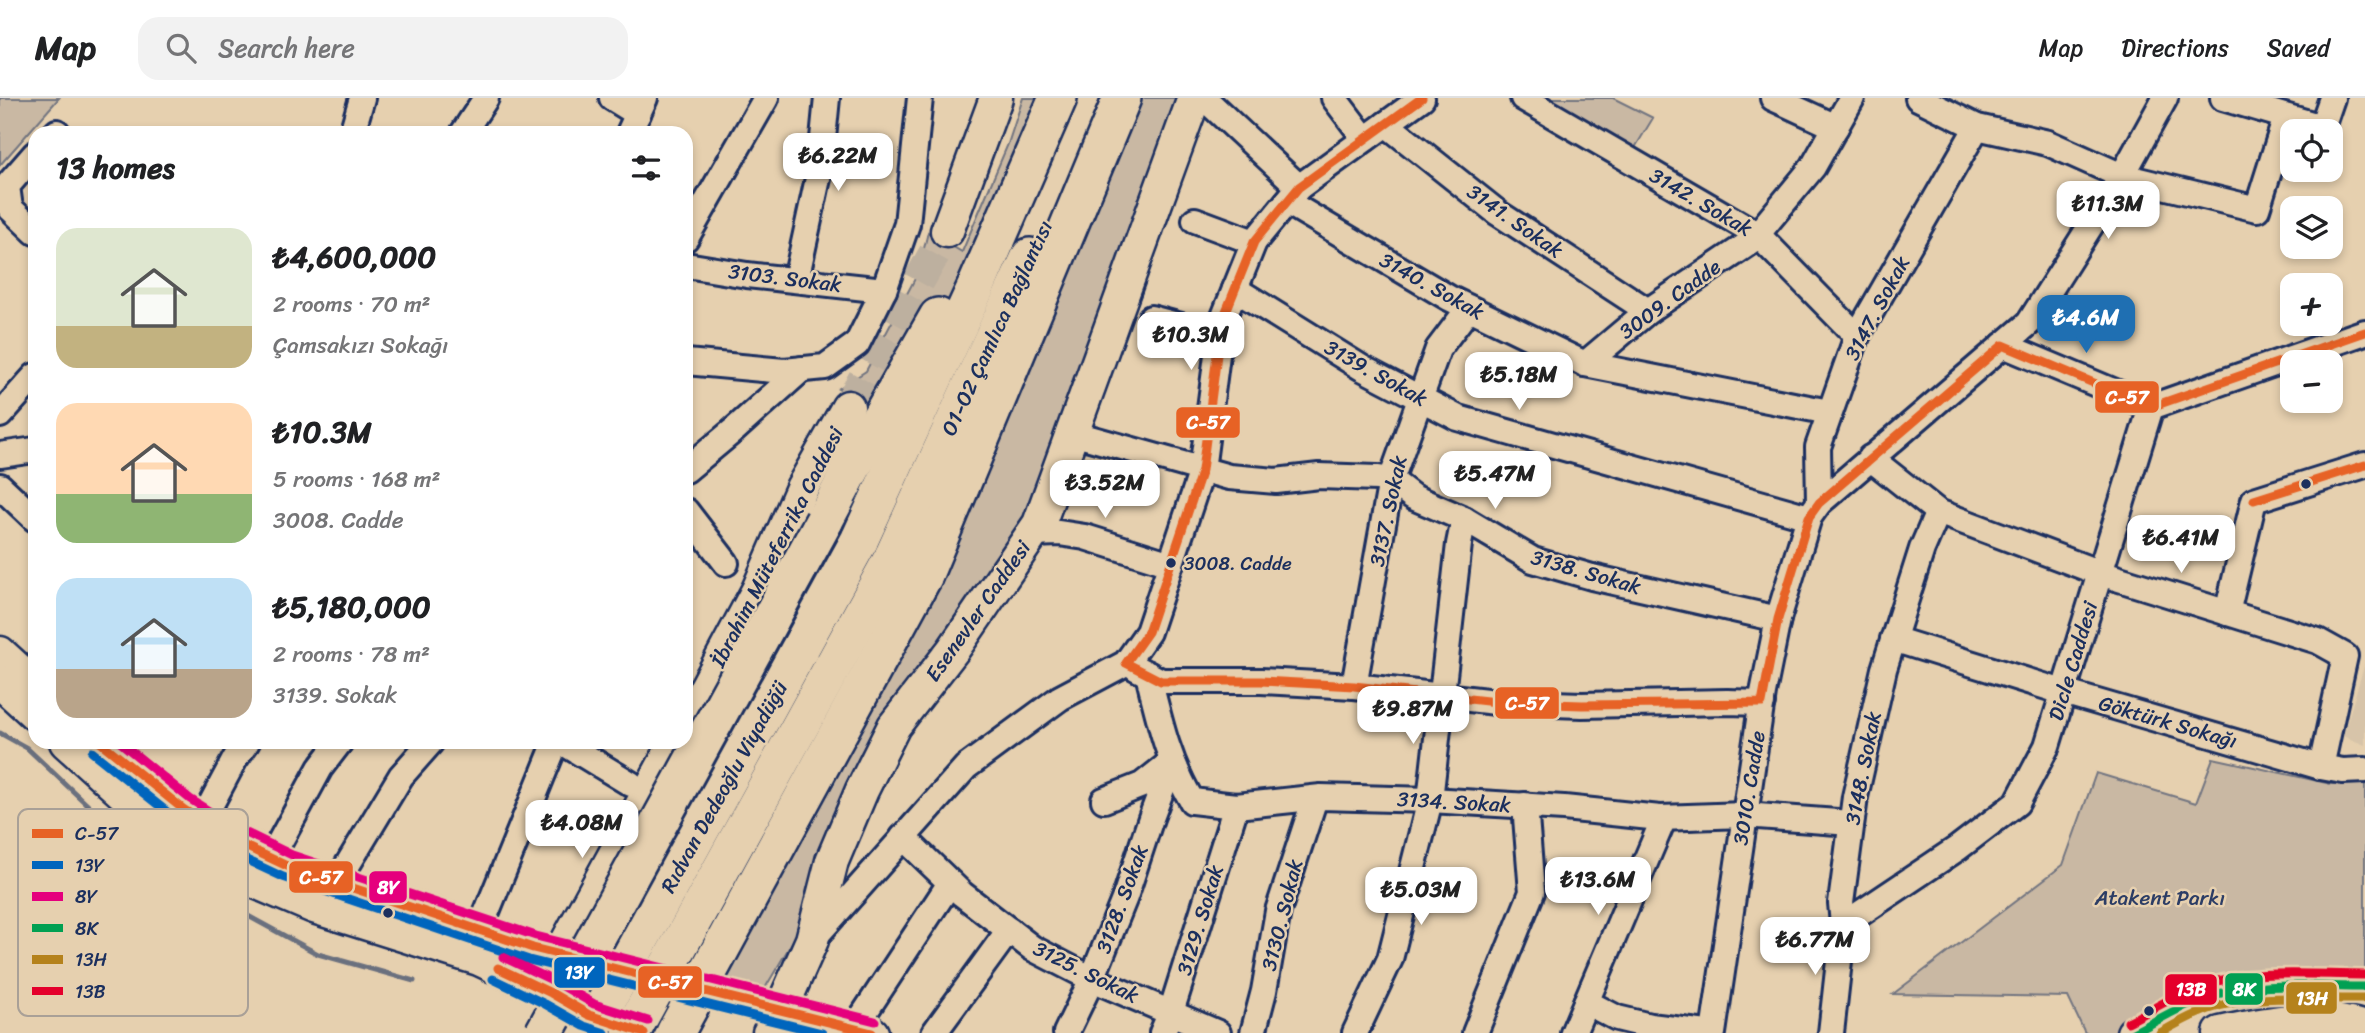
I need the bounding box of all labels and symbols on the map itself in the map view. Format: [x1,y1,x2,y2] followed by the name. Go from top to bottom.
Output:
[781,134,895,193] pin: ₺6.22M
[1642,157,1760,247] street label: 3142. Sokak
[1459,174,1571,268] street label: 3141. Sokak
[2051,181,2165,241] pin: ₺11.3M
[930,214,1064,442] street label: O1-O2 Çamlıca Bağlantısı
[1372,241,1492,331] street label: 3140. Sokak
[1611,248,1730,349] street label: 3009. Cadde
[1833,249,1921,367] street label: 3147. Sokak
[726,252,844,304] street label: 3103. Sokak
[2037,296,2135,355] pin: ₺4.6M
[1134,313,1248,372] pin: ₺10.3M
[1317,329,1435,417] street label: 3139. Sokak
[1462,352,1576,412] pin: ₺5.18M
[2094,380,2160,414] line badge: C-57
[2104,381,2151,414] text: C-57
[1175,406,1241,439] line badge: C-57
[1185,406,1232,439] text: C-57
[699,419,855,675] street label: İbrahim Müteferrika Caddesi
[1358,452,1418,570] street label: 3137. Sokak
[1438,452,1552,511] pin: ₺5.47M
[1048,460,1162,520] pin: ₺3.52M
[2299,477,2313,491] unlabelled marker
[2124,516,2238,575] pin: ₺6.41M
[915,531,1042,690] street label: Esenevler Caddesi
[1526,538,1646,606] street label: 3138. Sokak
[1184,547,1292,580] place label: 3008. Cadde
[1164,556,1178,570] marker: 3008. Cadde
[2037,595,2110,725] street label: Dicle Caddesi
[650,673,799,900] street label: Rıdvan Dedeoğlu Viyadüğü
[2094,684,2242,760] street label: Göktürk Sokağı
[1356,686,1470,746] pin: ₺9.87M
[1494,686,1560,720] line badge: C-57
[1504,687,1551,720] text: C-57
[1833,708,1893,828] street label: 3148. Sokak
[1721,728,1777,848] street label: 3010. Cadde
[1396,780,1512,824] street label: 3134. Sokak
[525,800,639,860] pin: ₺4.08M
[18,809,248,1016] legend
[75,817,119,850] text: C-57
[1085,839,1159,959] street label: 3128. Sokak
[75,849,106,882] text: 13Y
[1250,855,1314,975] street label: 3130. Sokak
[1541,858,1655,917] pin: ₺13.6M
[288,860,354,894] line badge: C-57
[1165,860,1235,980] street label: 3129. Sokak
[298,861,345,894] text: C-57
[1364,868,1478,927] pin: ₺5.03M
[368,870,408,904] line badge: 8Y
[376,871,400,904] text: 8Y
[2094,879,2225,917] park label: Atakent Parkı
[75,880,98,913] text: 8Y
[381,906,395,920] unlabelled marker
[75,912,99,945] text: 8K
[1758,918,1872,977] pin: ₺6.77M
[1026,930,1146,1014] street label: 3125. Sokak
[75,943,108,976] text: 13H
[553,956,606,989] line badge: 13Y
[564,956,595,989] text: 13Y
[637,965,703,999] line badge: C-57
[647,966,694,999] text: C-57
[2224,972,2264,1006] line badge: 8K
[2164,973,2218,1006] line badge: 13B
[2176,973,2206,1006] text: 13B
[2231,973,2257,1006] text: 8K
[75,975,106,1008] text: 13B
[2285,981,2338,1015] line badge: 13H
[2296,982,2329,1015] text: 13H
[2142,1004,2156,1018] unlabelled marker

